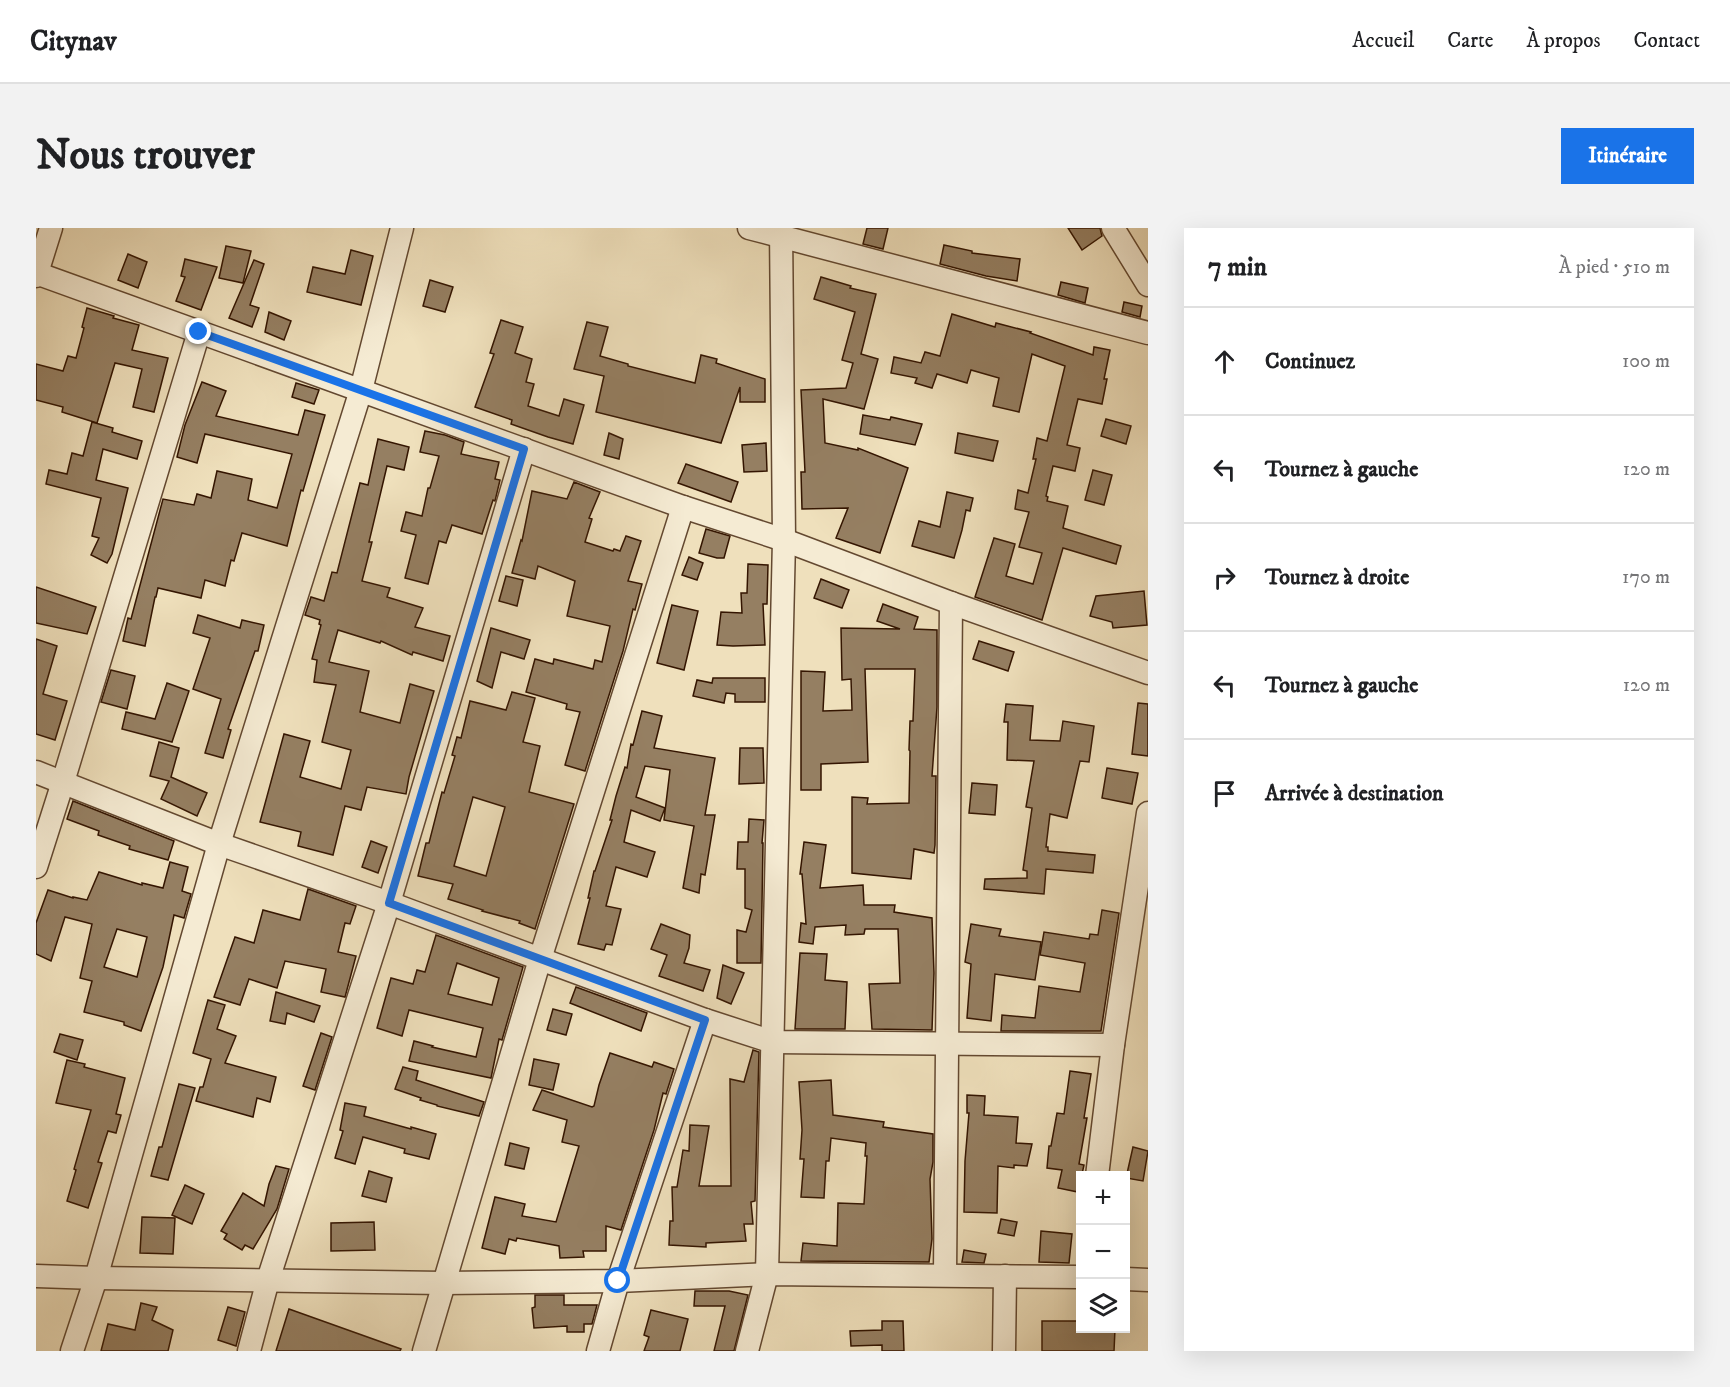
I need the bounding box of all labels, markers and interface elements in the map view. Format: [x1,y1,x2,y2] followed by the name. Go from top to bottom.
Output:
[30,24,117,59] text: Citynav
[1352,28,1414,54] text: Accueil
[1447,28,1493,54] text: Carte
[1526,28,1601,54] text: À propos
[1634,28,1700,54] text: Contact
[1561,128,1694,184] button: Itinéraire
[36,130,255,182] text: Nous trouver
[1208,251,1267,284] text: 7 min
[1559,255,1670,280] text: À pied · 510 m
[185,318,211,344] route end
[1208,345,1241,378] icon: ahead
[1265,348,1355,375] text: Continuez
[1622,349,1670,374] text: 100 m
[1208,453,1241,486] icon: left
[1265,456,1418,483] text: Tournez à gauche
[1623,457,1670,482] text: 120 m
[1208,561,1241,594] icon: right
[1265,564,1409,591] text: Tournez à droite
[1622,565,1670,590] text: 170 m
[1208,669,1241,702] icon: left
[1265,672,1418,699] text: Tournez à gauche
[1623,673,1670,698] text: 120 m
[1208,777,1241,810] icon: arrive
[1265,780,1444,807] text: Arrivée à destination
[1076,1171,1130,1333] map controls
[1076,1171,1130,1225] button: +
[1076,1225,1130,1279] button: −
[604,1267,630,1293] route start
[1076,1279,1130,1333] button: layers

